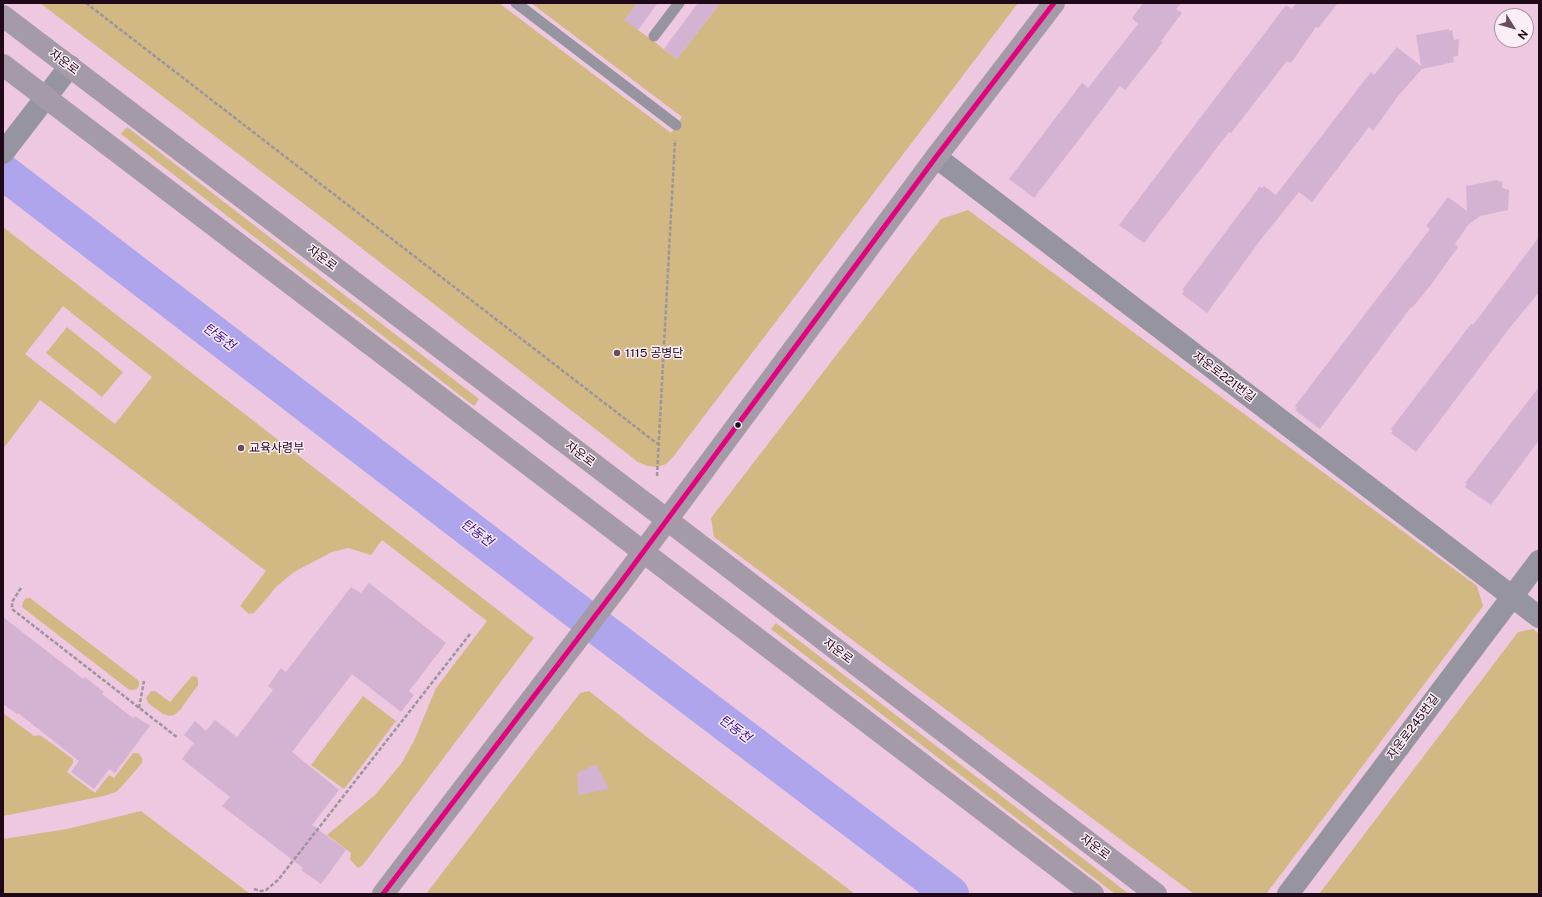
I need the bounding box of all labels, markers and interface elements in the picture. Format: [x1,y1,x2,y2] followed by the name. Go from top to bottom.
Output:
[1494,8,1534,48] north arrow
[1515,28,1530,42] text: N
[46,46,82,78] street label: 자운로
[304,242,340,274] street label: 자운로
[200,320,238,354] water label: 탄동천
[625,346,683,360] place label: 1115 공병단
[612,348,622,358] marker: 1115 공병단
[1190,349,1258,405] street label: 자운로221번길
[733,420,743,430] unlabelled marker
[562,438,598,470] street label: 자운로
[249,441,304,455] place label: 교육사령부
[236,443,246,453] marker: 교육사령부
[458,516,496,550] water label: 탄동천
[820,635,856,667] street label: 자운로
[1384,692,1442,762] street label: 자운로245번길
[716,712,754,746] water label: 탄동천
[1077,831,1113,863] street label: 자운로

